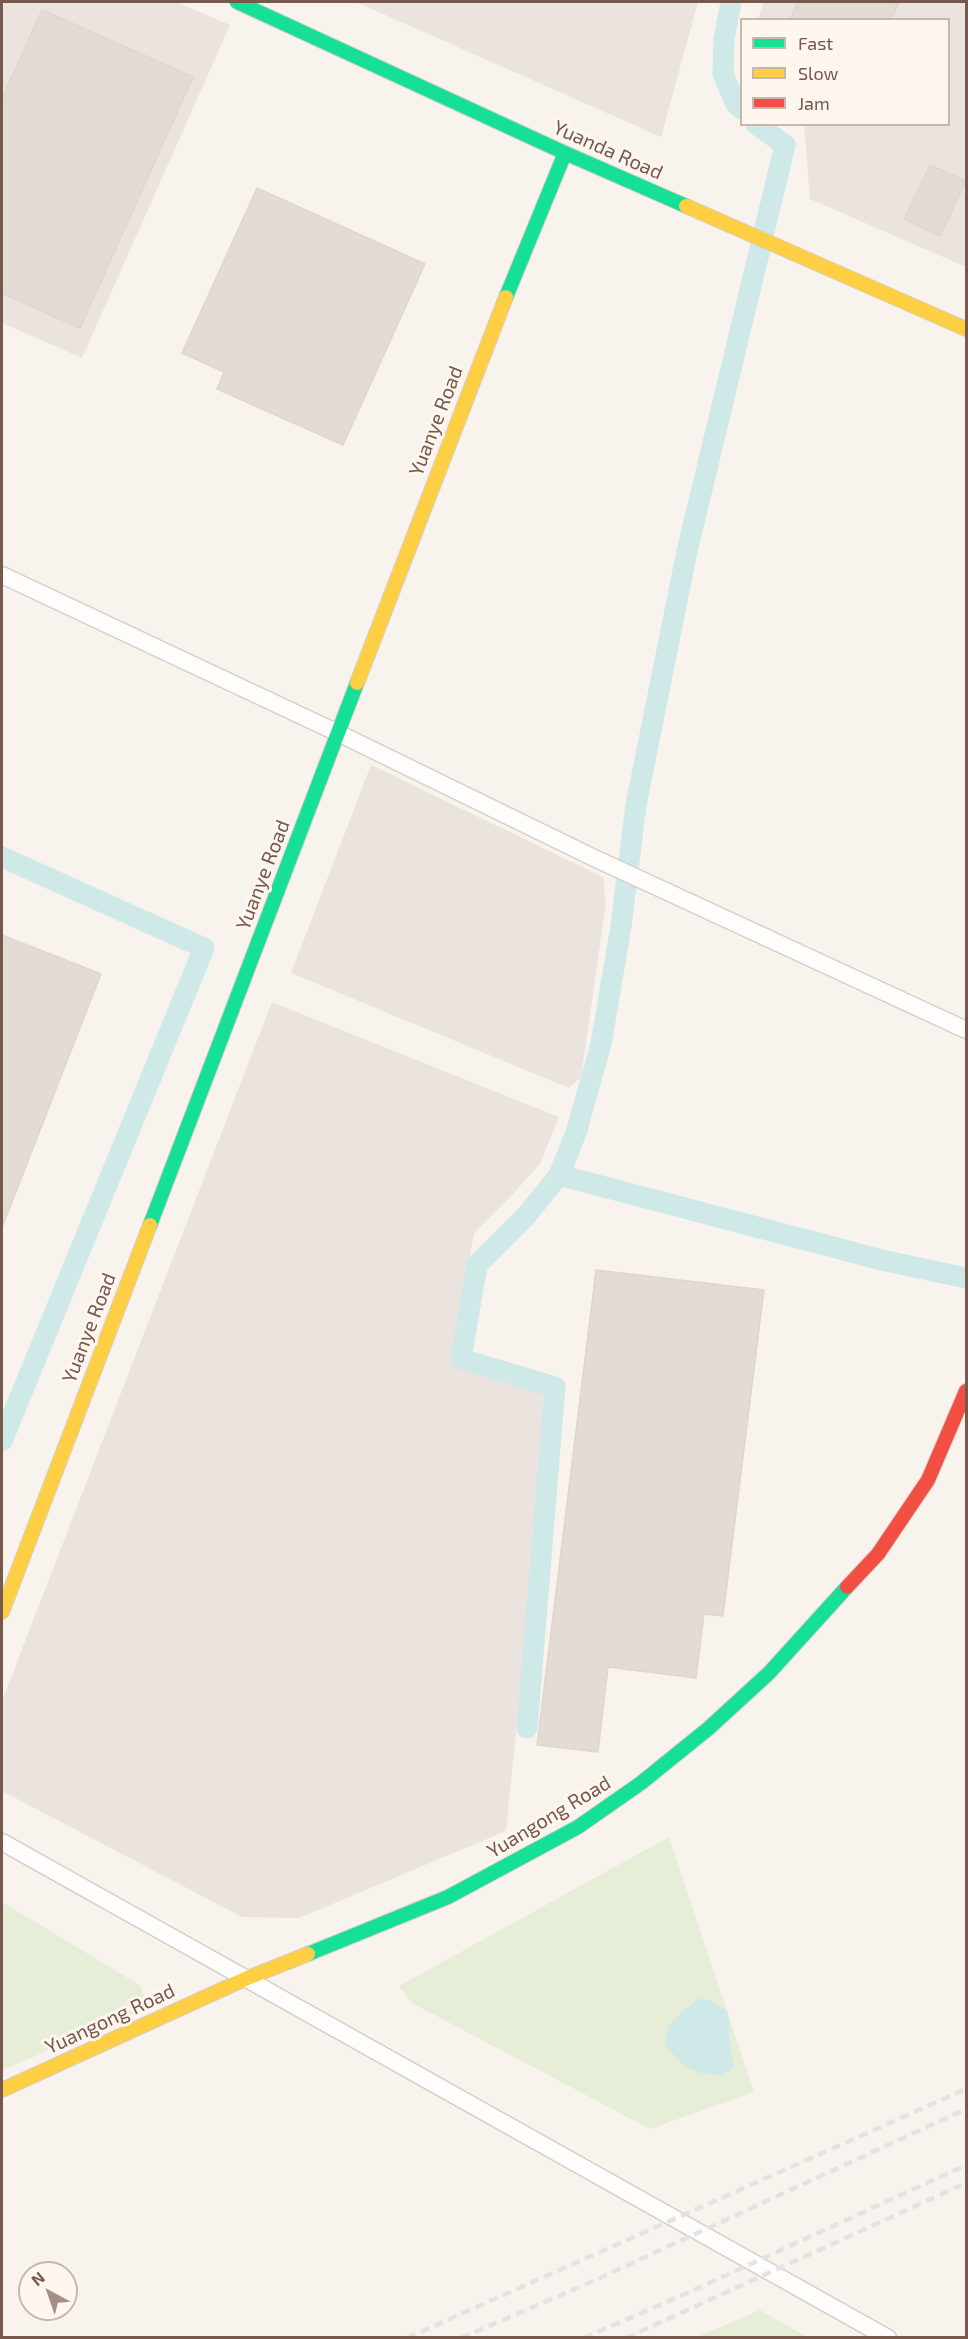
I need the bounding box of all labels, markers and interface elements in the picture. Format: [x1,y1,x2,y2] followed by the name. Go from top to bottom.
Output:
[740,18,950,126] legend
[798,32,833,54] text: Fast
[798,62,838,84] text: Slow
[798,92,830,114] text: Jam
[550,115,666,185] street label: Yuanda Road
[404,363,468,479] street label: Yuanye Road
[231,817,295,933] street label: Yuanye Road
[57,1270,121,1386] street label: Yuanye Road
[483,1771,615,1863] street label: Yuangong Road
[41,1979,179,2059] street label: Yuangong Road
[18,2261,78,2321] north arrow
[27,2267,48,2289] text: N

